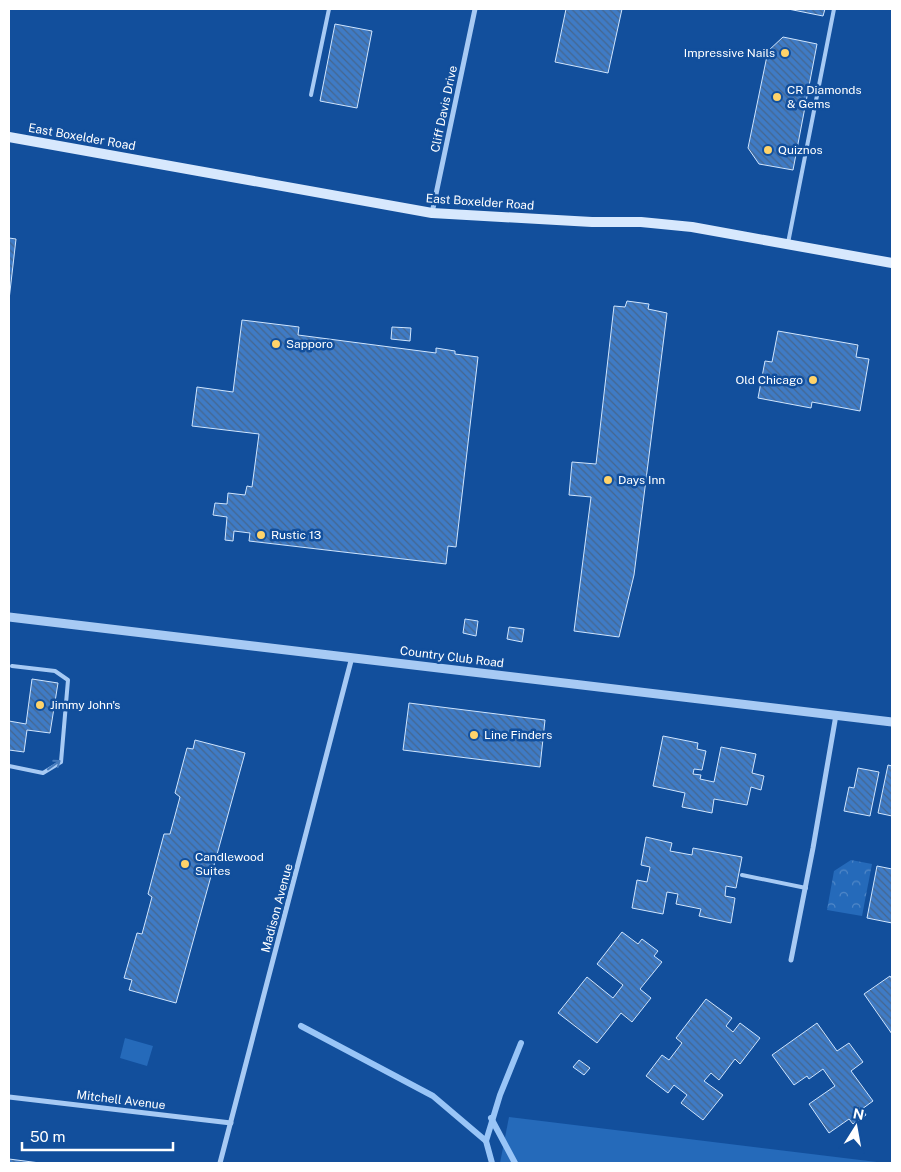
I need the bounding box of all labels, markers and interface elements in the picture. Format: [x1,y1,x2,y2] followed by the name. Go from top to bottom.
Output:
[684,46,775,60] place label: Impressive Nails
[779,47,791,59] marker: Impressive Nails
[428,64,460,154] street label: Cliff Davis Drive
[787,83,862,111] place label: CR Diamonds & Gems
[771,91,783,103] marker: CR Diamonds & Gems
[27,121,137,153] street label: East Boxelder Road
[778,143,823,157] place label: Quiznos
[762,144,774,156] marker: Quiznos
[425,191,535,213] street label: East Boxelder Road
[286,337,333,351] place label: Sapporo
[270,338,282,350] marker: Sapporo
[736,373,803,387] place label: Old Chicago
[807,374,819,386] marker: Old Chicago
[618,473,665,487] place label: Days Inn
[602,474,614,486] marker: Days Inn
[271,528,321,542] place label: Rustic 13
[255,529,267,541] marker: Rustic 13
[399,644,505,670] street label: Country Club Road
[50,698,120,712] place label: Jimmy John's
[34,699,46,711] marker: Jimmy John's
[484,728,552,742] place label: Line Finders
[468,729,480,741] marker: Line Finders
[47,760,61,770] one-way arrow
[195,850,264,878] place label: Candlewood Suites
[179,858,191,870] marker: Candlewood Suites
[258,862,296,954] street label: Madison Avenue
[76,1088,166,1112] street label: Mitchell Avenue
[831,1102,881,1152] north arrow
[852,1105,865,1123] text: N
[22,1120,174,1152] scale bar
[30,1128,65,1145] text: 50 m

